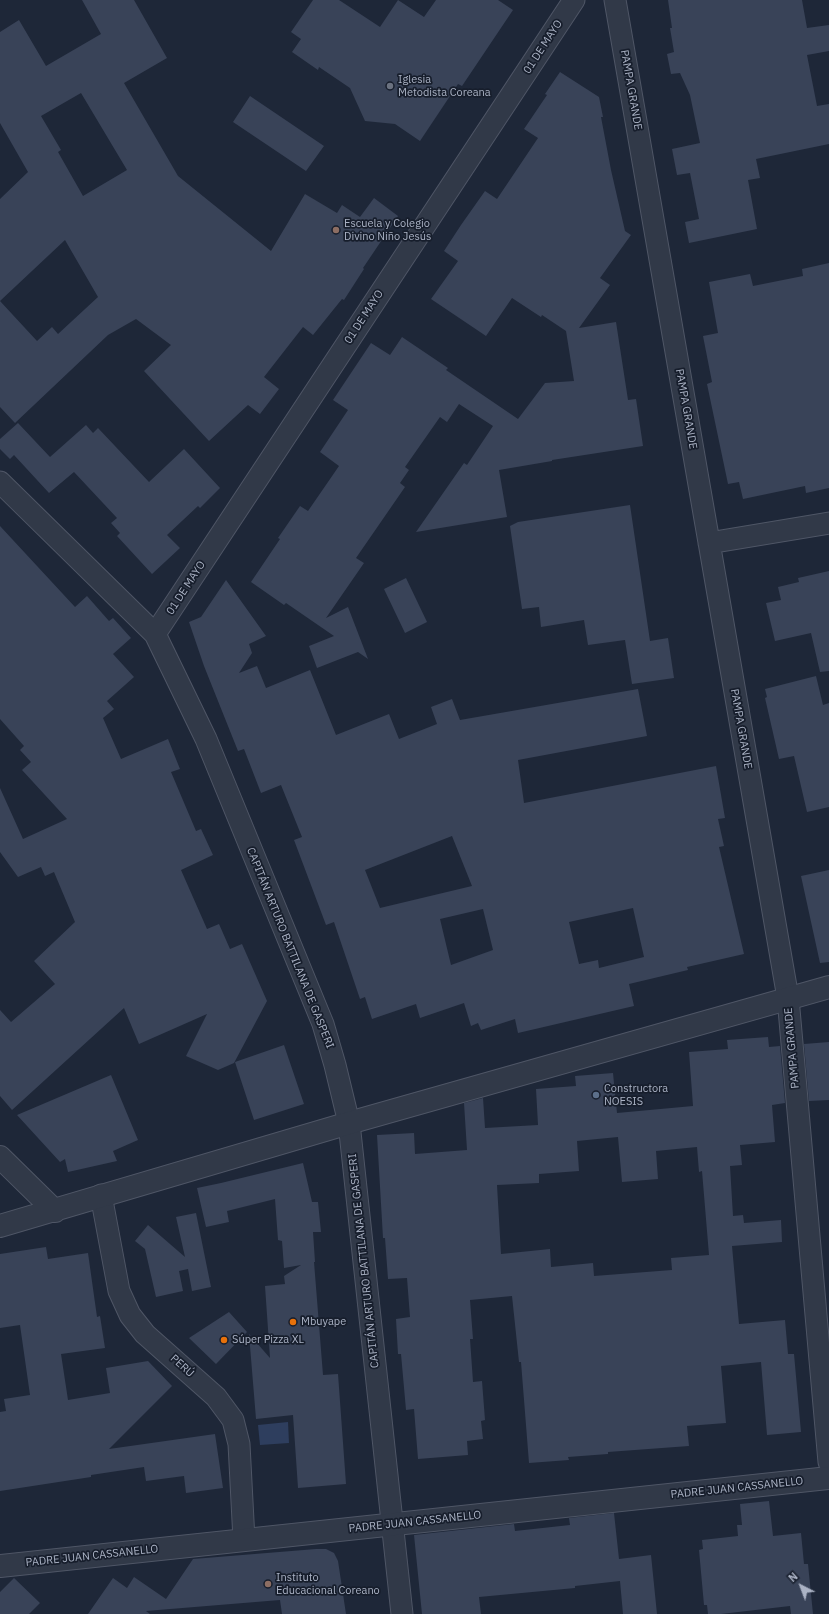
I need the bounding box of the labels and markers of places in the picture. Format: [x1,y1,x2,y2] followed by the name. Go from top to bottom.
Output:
[398,73,491,99] place label: Iglesia Metodista Coreana
[385,81,395,91] marker: Iglesia Metodista Coreana
[344,217,431,243] place label: Escuela y Colegio Divino Niño Jesús
[331,225,341,235] marker: Escuela y Colegio Divino Niño Jesús
[604,1082,668,1108] place label: Constructora NOESIS
[591,1090,601,1100] marker: Constructora NOESIS
[301,1315,346,1329] place label: Mbuyape
[288,1317,298,1327] marker: Mbuyape
[232,1333,304,1347] place label: Súper Pizza XL
[219,1335,229,1345] marker: Súper Pizza XL
[276,1571,380,1597] place label: Instituto Educacional Coreano
[263,1579,273,1589] marker: Instituto Educacional Coreano

